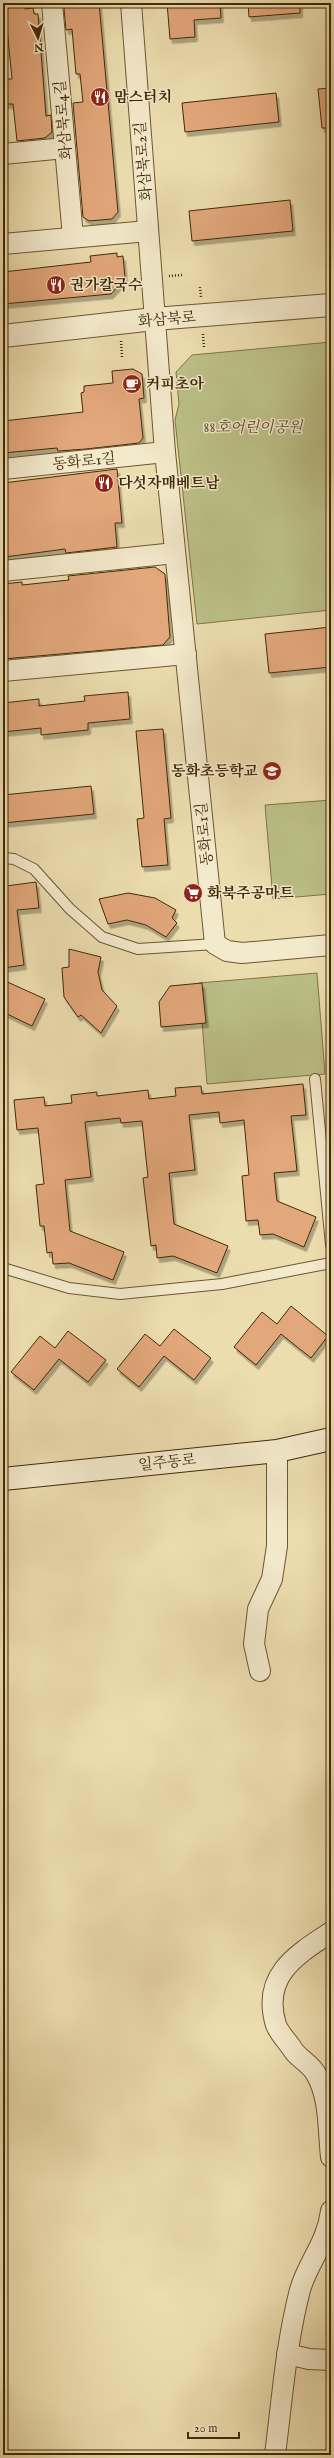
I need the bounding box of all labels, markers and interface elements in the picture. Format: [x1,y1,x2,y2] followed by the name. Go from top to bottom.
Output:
[18,18,58,58] north arrow
[33,39,45,54] text: N
[51,79,76,161] street label: 화삼북로4길
[89,86,111,108] restaurant icon: 맘스터치
[114,88,172,107] place label: 맘스터치
[131,121,156,201] street label: 화삼북로2길
[45,274,67,296] restaurant icon: 권가칼국수
[70,276,143,295] place label: 권가칼국수
[137,307,197,331] street label: 화삼북로
[121,373,143,395] cafe icon: 커피초아
[146,375,204,394] place label: 커피초아
[203,418,304,437] park label: 88호어린이공원
[51,449,117,474] street label: 동화로1길
[93,472,115,494] restaurant icon: 다섯자매베트남
[118,474,220,493] place label: 다섯자매베트남
[261,760,283,782] school or university icon: 동화초등학교
[171,762,258,781] place label: 동화초등학교
[192,801,217,867] street label: 동화로1길
[182,882,204,904] supermarket icon: 화북주공마트
[207,884,294,903] place label: 화북주공마트
[137,1450,197,1475] street label: 일주동로
[188,2414,239,2440] scale bar
[194,2421,217,2436] text: 20 m

